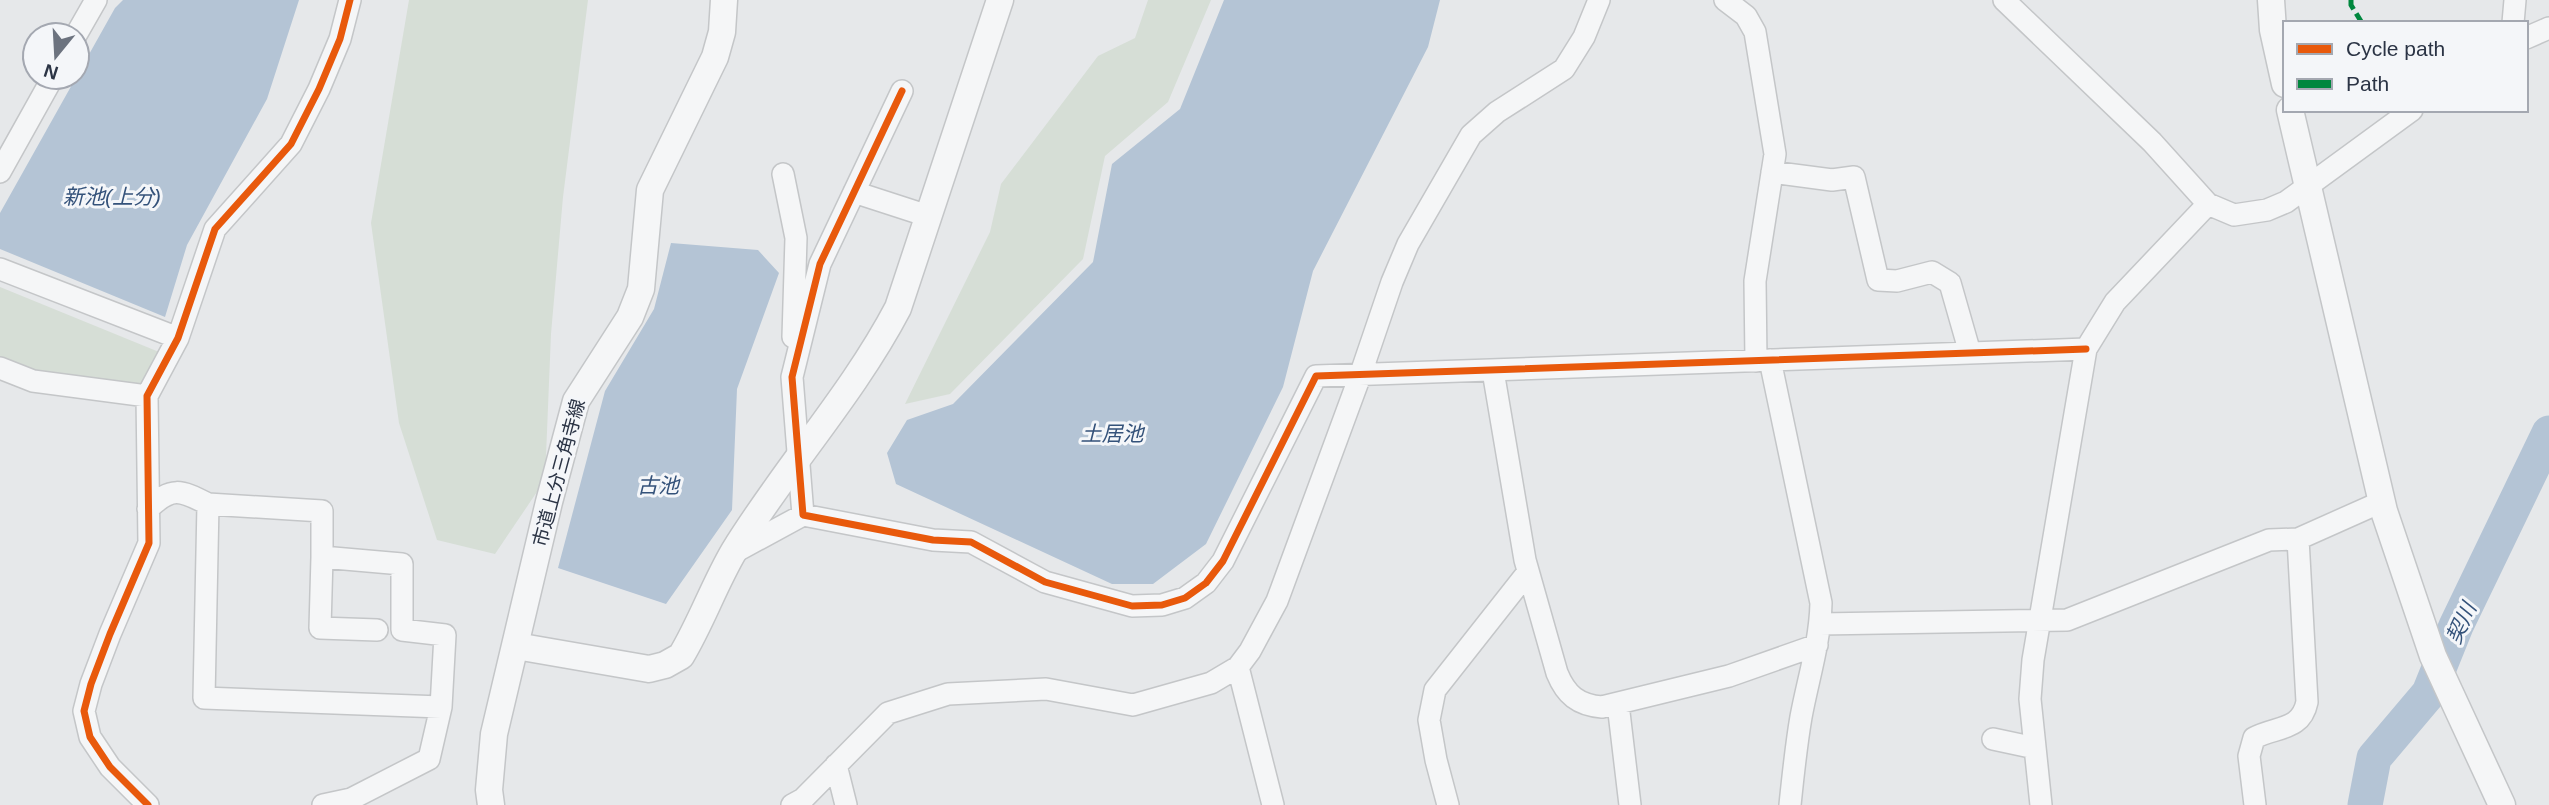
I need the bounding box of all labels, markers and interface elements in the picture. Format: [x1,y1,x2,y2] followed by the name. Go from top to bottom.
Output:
[21,21,91,91] north arrow
[2283,21,2528,112] legend
[2346,37,2445,60] text: Cycle path
[41,60,61,84] text: N
[2346,72,2389,95] text: Path
[63,185,161,208] water label: 新池(上分)
[529,397,589,549] street label: 市道上分三角寺線
[1081,422,1145,445] water label: 土居池
[637,474,681,497] water label: 古池
[2442,597,2481,647] water label: 契川

